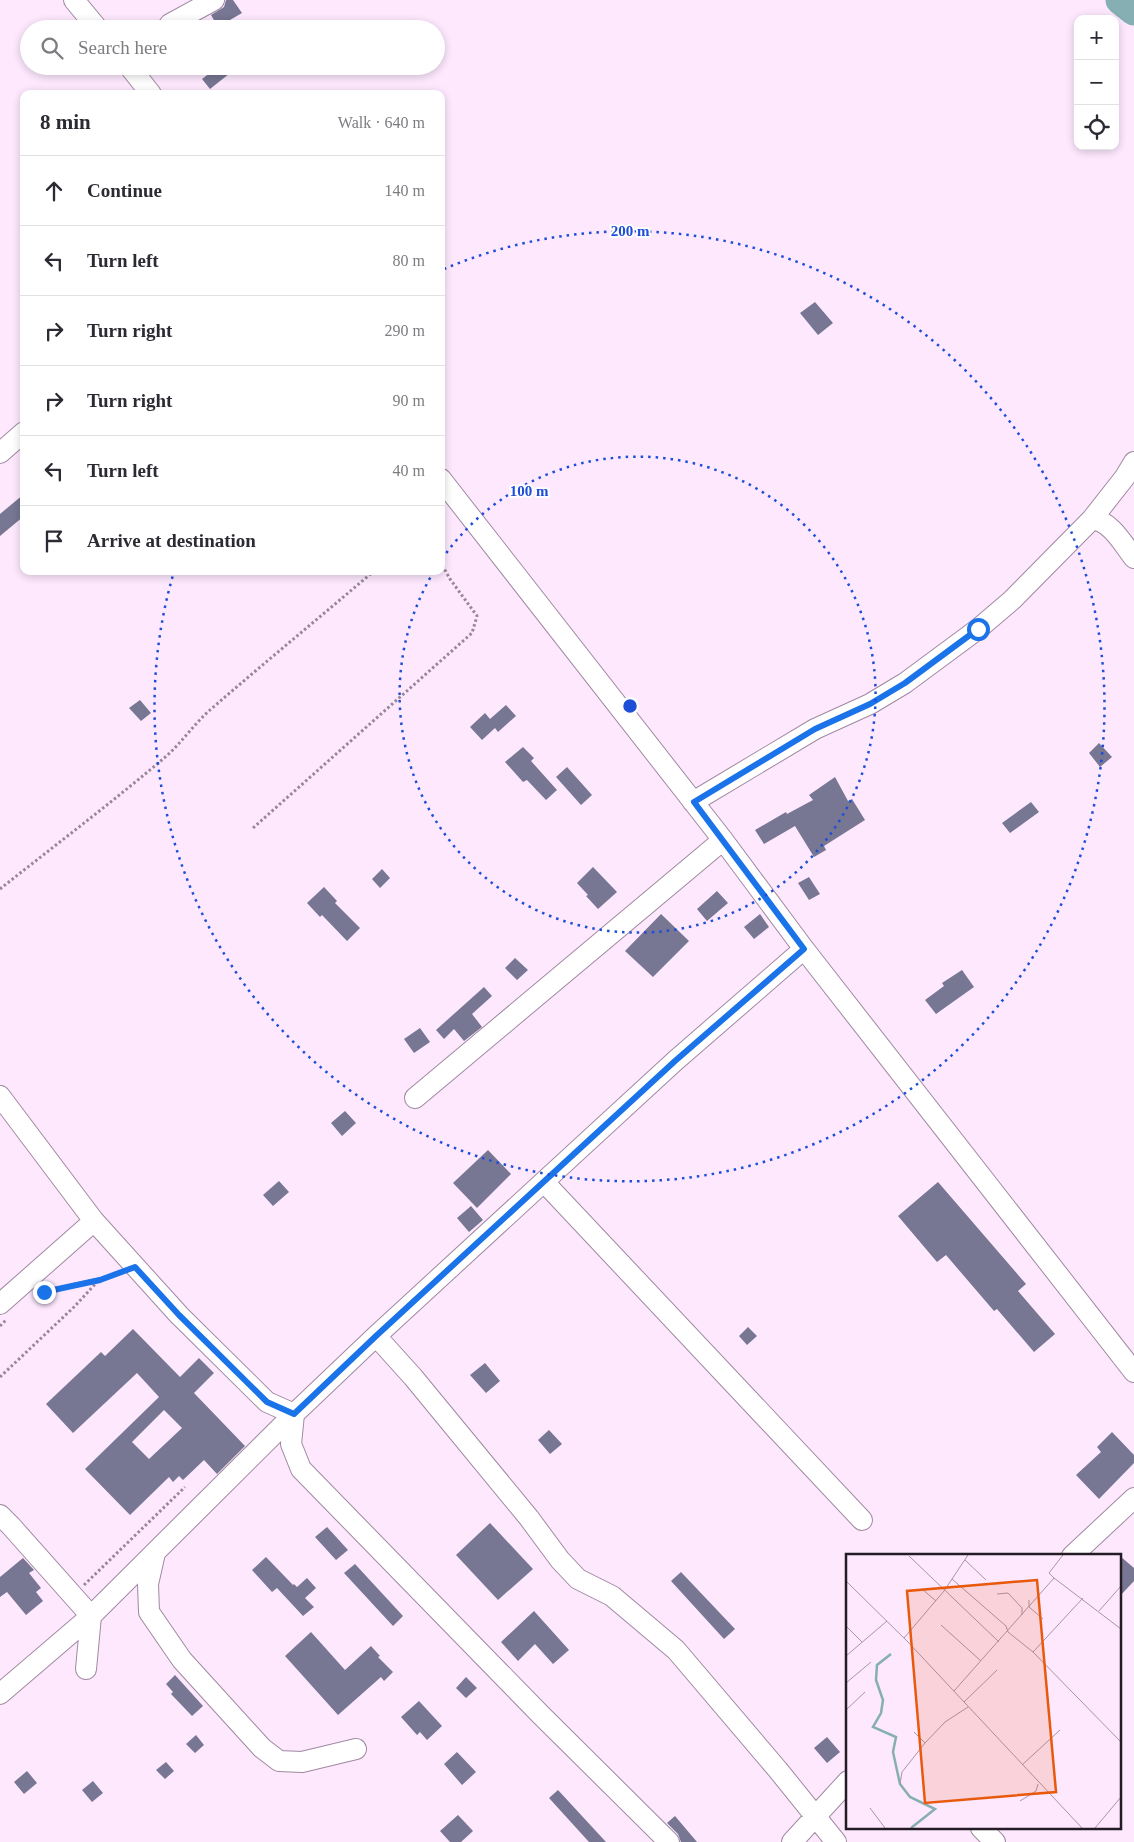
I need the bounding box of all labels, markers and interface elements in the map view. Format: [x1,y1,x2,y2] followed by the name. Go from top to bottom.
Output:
[1074,15,1119,150] map controls
[1074,15,1119,60] button: +
[20,20,445,75] search box
[38,34,66,62] icon: search
[78,37,167,58] text: Search here
[1074,60,1119,105] button: −
[1074,105,1119,150] button: locate
[40,110,91,134] text: 8 min
[338,114,425,131] text: Walk · 640 m
[40,177,68,205] icon: ahead
[87,180,162,201] text: Continue
[385,182,425,199] text: 140 m
[611,223,650,239] text: 200 m
[40,247,68,275] icon: left
[87,250,159,271] text: Turn left
[393,252,425,269] text: 80 m
[40,317,68,345] icon: right
[87,320,172,341] text: Turn right
[385,322,425,339] text: 290 m
[40,387,68,415] icon: right
[87,390,172,411] text: Turn right
[393,392,425,409] text: 90 m
[40,457,68,485] icon: left
[87,460,159,481] text: Turn left
[393,462,425,479] text: 40 m
[510,483,549,499] text: 100 m
[40,527,68,555] icon: arrive
[87,530,256,551] text: Arrive at destination
[967,618,990,641] route start
[621,697,639,715] centre of rings
[33,1281,56,1304] route end
[846,1554,1122,1830] inset map

